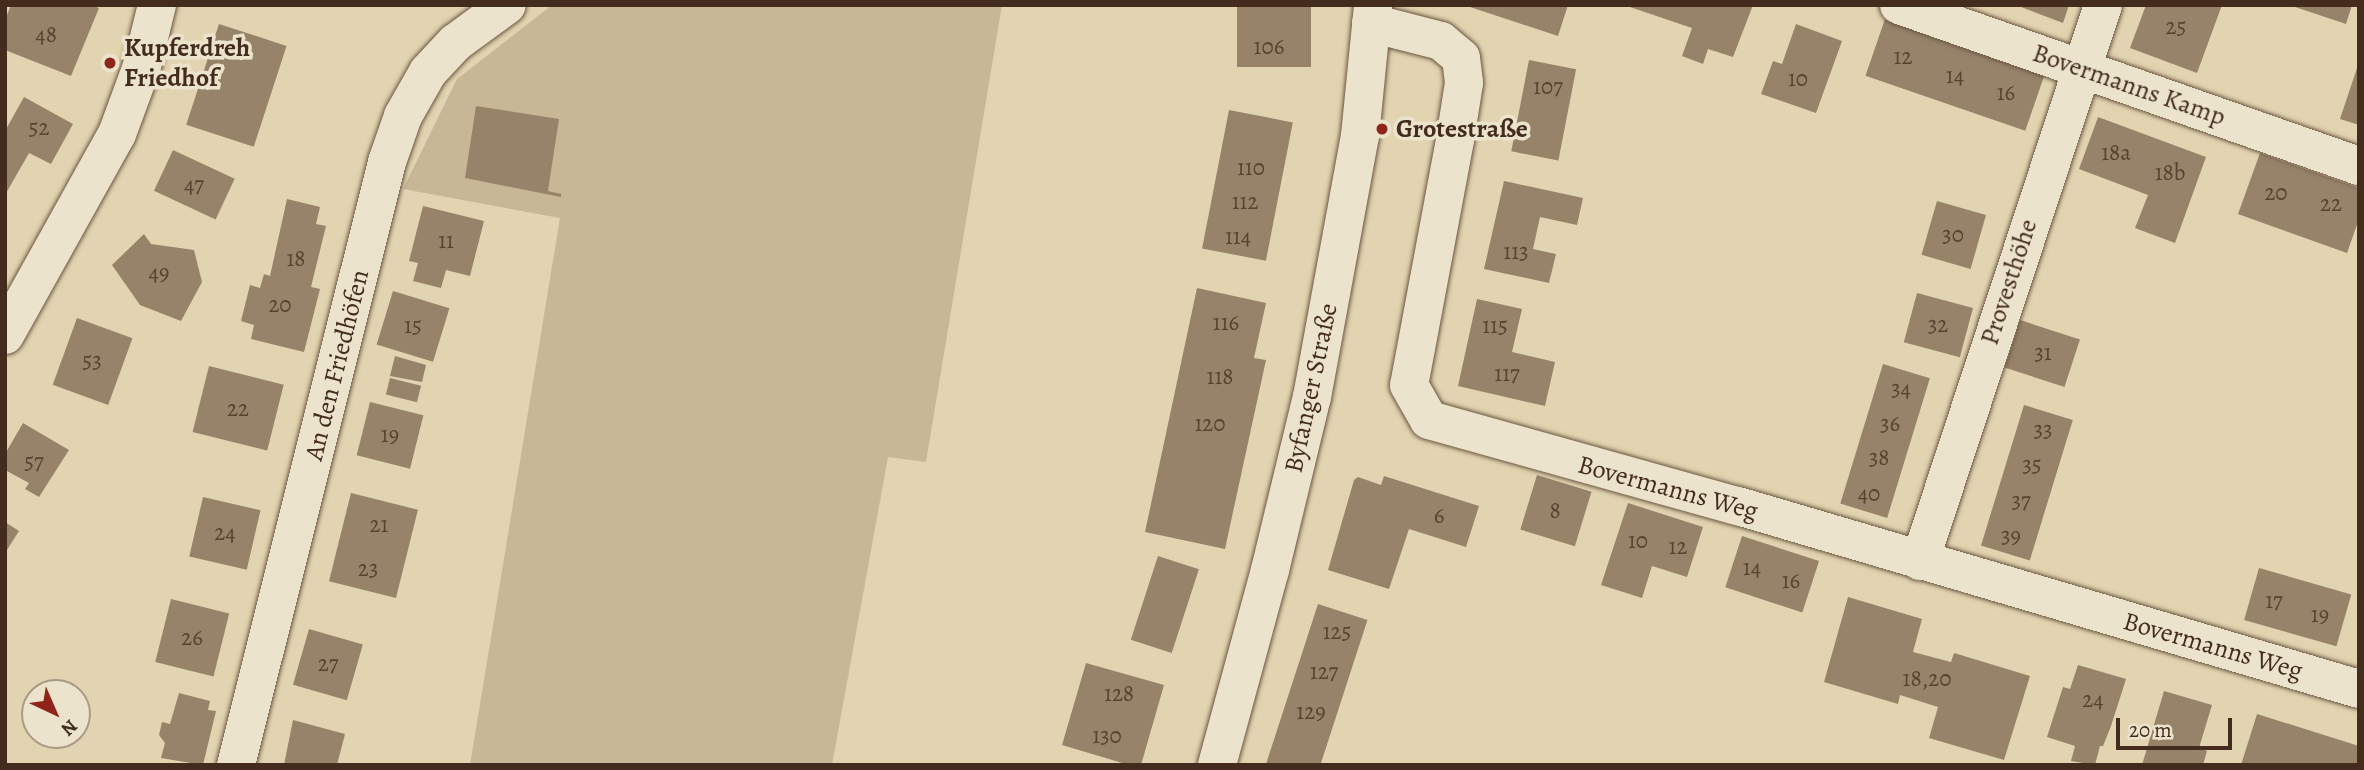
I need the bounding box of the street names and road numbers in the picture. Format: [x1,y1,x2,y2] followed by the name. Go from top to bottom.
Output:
[2028,37,2230,133] street label: Bovermanns Kamp
[1974,215,2044,349] street label: Provesthöhe
[298,266,376,464] street label: An den Friedhöfen
[1278,300,1344,476] street label: Byfanger Straße
[1575,449,1761,527] street label: Bovermanns Weg
[2120,605,2306,687] street label: Bovermanns Weg

